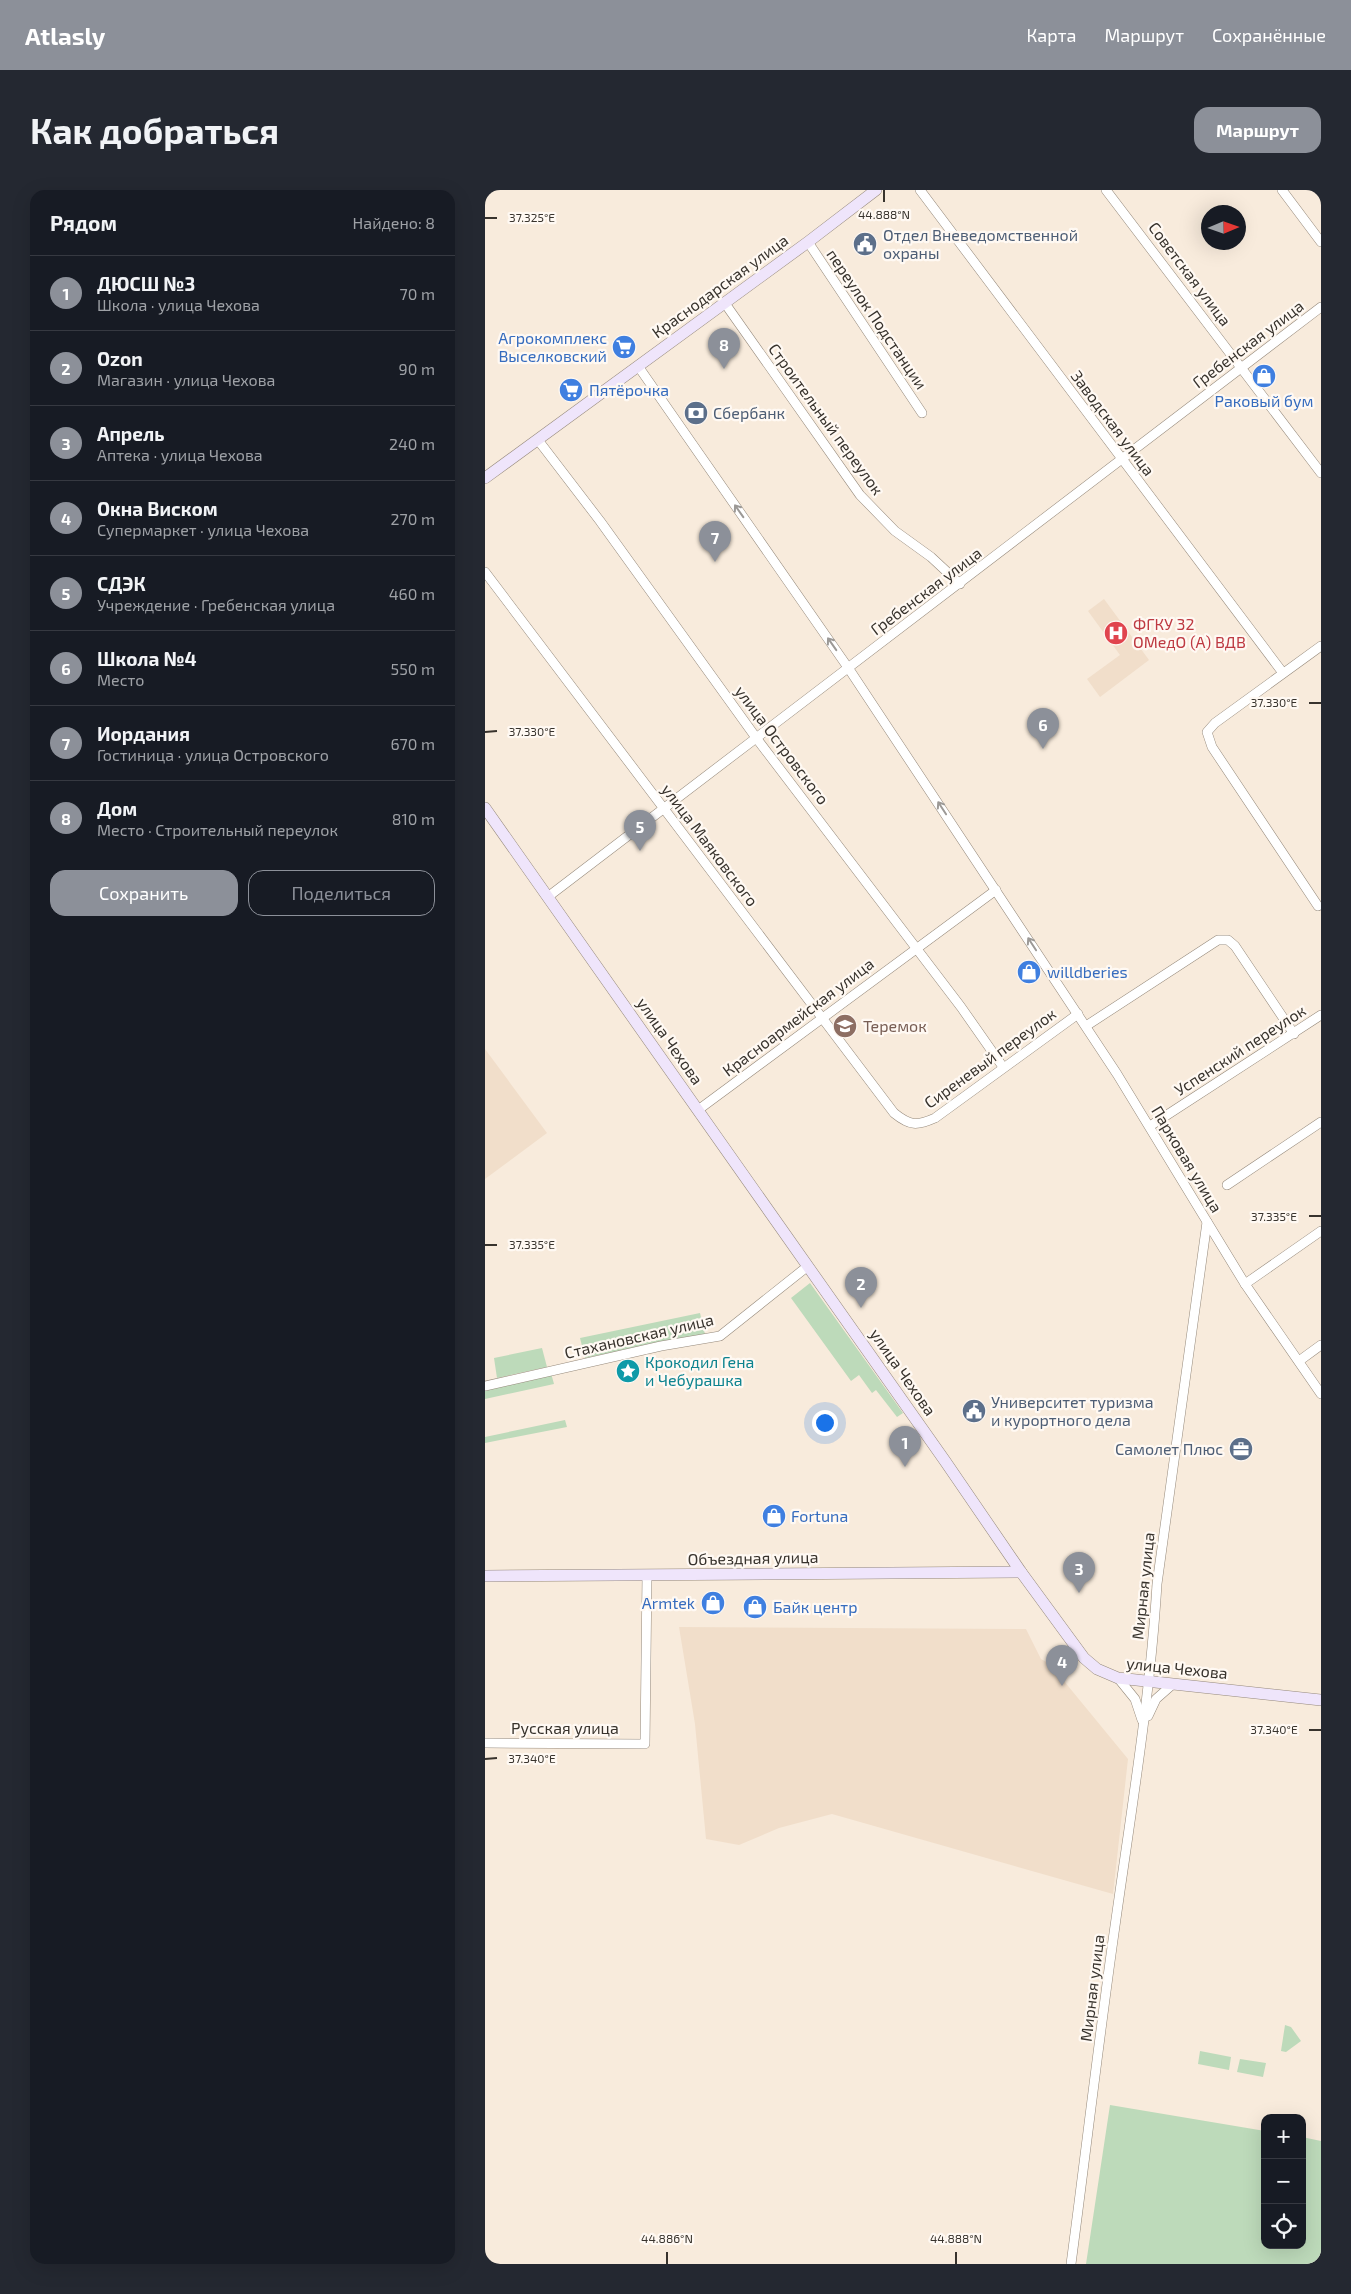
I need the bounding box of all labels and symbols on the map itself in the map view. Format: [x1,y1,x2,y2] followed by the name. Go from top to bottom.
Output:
[1201,205,1246,250] north arrow
[858,207,910,221] text: 44.888°N
[509,210,555,224] text: 37.325°E
[1144,218,1236,330] street label: Советская улица
[883,225,1078,262] place label: Отдел Вневедомственной охраны
[648,230,792,342] street label: Краснодарская улица
[852,231,878,257] public building icon: Отдел Вневедомственной охраны
[823,245,931,393] street label: переулок Подстанции
[1188,296,1308,392] street label: Гребенская улица
[498,328,607,365] place label: Агрокомплекс Выселковский
[708,328,740,369] pin: 8
[611,334,637,360] supermarket icon: Агрокомплекс Выселковский
[764,339,888,499] street label: Строительный переулок
[1251,363,1277,389] shop icon: Раковый бум
[1067,366,1159,480] street label: Заводская улица
[558,377,584,403] supermarket icon: Пятёрочка
[589,380,669,399] place label: Пятёрочка
[1215,391,1313,411] place label: Раковый бум
[683,400,709,426] bank icon: Сбербанк
[713,403,786,422] place label: Сбербанк
[734,504,744,518] one-way arrow
[699,521,731,562] pin: 7
[866,543,986,639] street label: Гребенская улица
[1133,614,1246,651] place label: ФГКУ 32 ОМедО (А) ВДВ
[1103,620,1129,646] hospital icon: ФГКУ 32 ОМедО (А) ВДВ
[827,637,837,651] one-way arrow
[731,682,833,808] street label: улица Островского
[1251,695,1298,709] text: 37.330°E
[1027,708,1059,749] pin: 6
[509,724,556,738] text: 37.330°E
[657,780,763,910] street label: улица Маяковского
[937,802,947,816] one-way arrow
[624,810,656,851] pin: 5
[1026,937,1037,951] one-way arrow
[718,954,878,1080] street label: Красноармейская улица
[1016,959,1042,985] shop icon: willdberies
[1047,962,1128,981] place label: willdberies
[633,994,707,1088] street label: улица Чехова
[1171,1000,1310,1100] street label: Успенский переулок
[920,1003,1060,1113] street label: Сиреневый переулок
[832,1013,858,1039] school or university icon: Теремок
[863,1016,927,1035] place label: Теремок
[1147,1102,1227,1216] street label: Парковая улица
[1251,1209,1297,1223] text: 37.335°E
[509,1237,555,1251] text: 37.335°E
[845,1267,877,1308] pin: 2
[562,1309,716,1363] street label: Стахановская улица
[866,1325,940,1419] street label: улица Чехова
[645,1352,754,1390] place label: Крокодил Гена и Чебурашка
[615,1358,641,1384] place icon: Крокодил Гена и Чебурашка
[991,1392,1154,1430] place label: Университет туризма и курортного дела
[961,1398,987,1424] public building icon: Университет туризма и курортного дела
[812,1410,838,1436] your location
[889,1426,921,1467] pin: 1
[1228,1436,1254,1462] office icon: Самолет Плюс
[1115,1439,1223,1458] place label: Самолет Плюс
[761,1503,787,1529] shop icon: Fortuna
[791,1506,848,1525] place label: Fortuna
[1127,1531,1159,1641] street label: Мирная улица
[687,1547,819,1569] street label: Объездная улица
[1063,1552,1095,1593] pin: 3
[700,1590,726,1616] shop icon: Armtek
[642,1593,695,1612] place label: Armtek
[742,1594,768,1620] shop icon: Байк центр
[773,1597,858,1616] place label: Байк центр
[1046,1645,1078,1686] pin: 4
[1125,1653,1229,1683] street label: улица Чехова
[511,1718,619,1738] street label: Русская улица
[1250,1722,1298,1736] text: 37.340°E
[508,1751,556,1765] text: 37.340°E
[1076,1933,1108,2043] street label: Мирная улица
[641,2231,693,2245] text: 44.886°N
[930,2231,982,2245] text: 44.888°N

